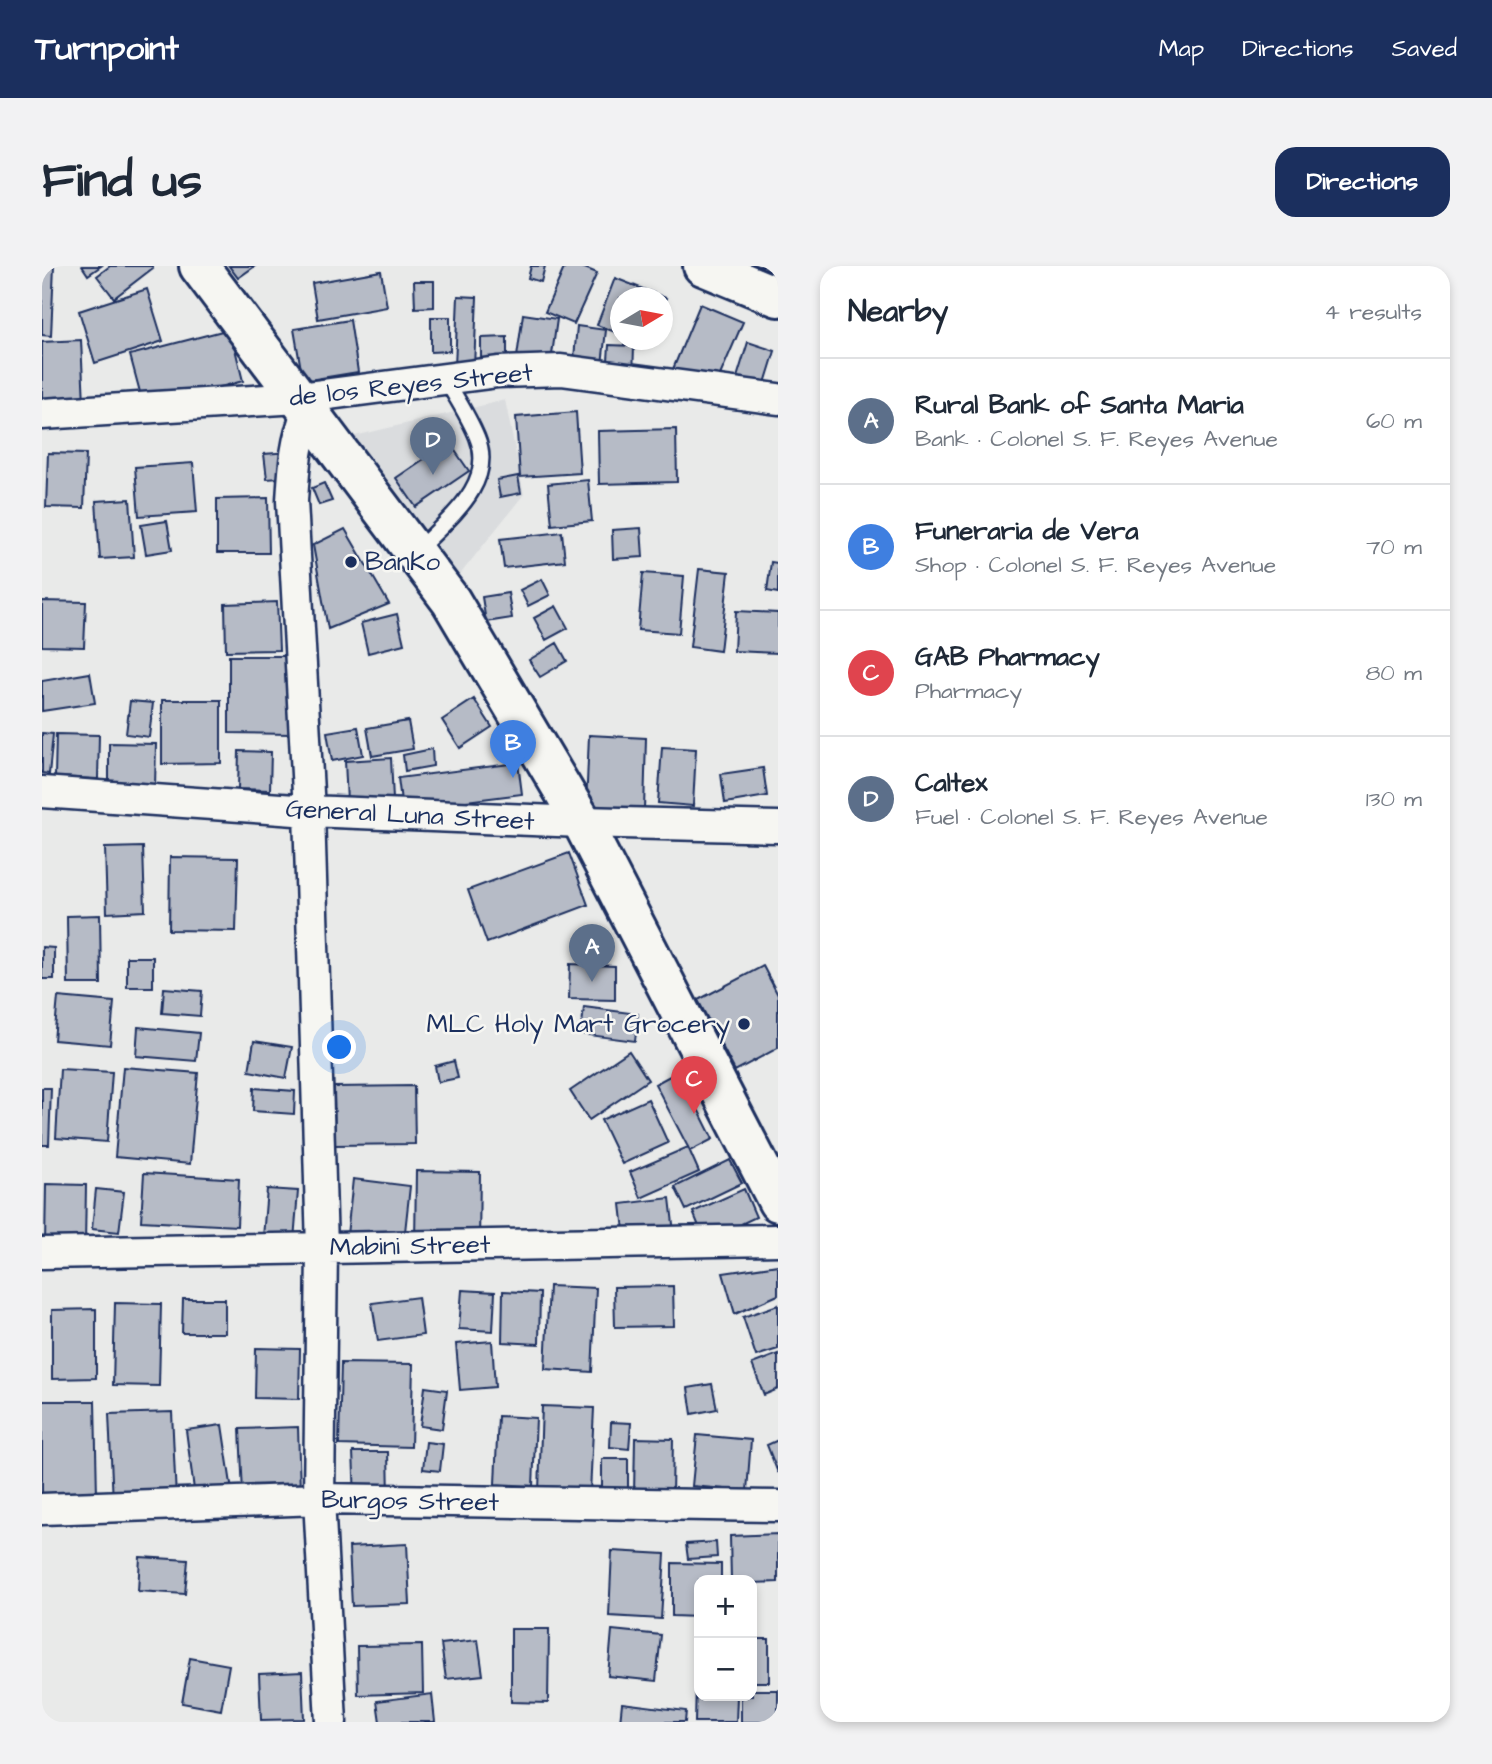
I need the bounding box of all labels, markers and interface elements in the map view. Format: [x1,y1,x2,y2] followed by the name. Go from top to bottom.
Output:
[35,26,179,72] text: Turnpoint
[1159,32,1204,66] text: Map
[1242,32,1354,66] text: Directions
[1392,32,1457,66] text: Saved
[1275,147,1450,217] button: Directions
[42,148,202,216] text: Find us
[610,287,673,350] north arrow
[848,291,948,333] text: Nearby
[1324,296,1422,328] text: 4 results
[287,354,535,418] street label: de los Reyes Street
[915,387,1244,423] text: Rural Bank of Santa Maria
[864,405,878,437] text: A
[1366,405,1422,437] text: 60 m
[410,417,456,475] pin: D
[915,423,1278,455] text: Bank · Colonel S. F. Reyes Avenue
[915,513,1139,549] text: Funeraria de Vera
[863,531,879,563] text: B
[1366,531,1422,563] text: 70 m
[365,544,440,580] place label: BanKo
[915,549,1276,581] text: Shop · Colonel S. F. Reyes Avenue
[343,554,359,570] marker: BanKo
[915,639,1100,675] text: GAB Pharmacy
[863,657,879,689] text: C
[1365,657,1422,689] text: 80 m
[915,675,1022,707] text: Pharmacy
[490,720,536,778] pin: B
[915,765,988,801] text: Caltex
[864,783,878,815] text: D
[1366,783,1422,815] text: 130 m
[285,791,536,840] street label: General Luna Street
[915,801,1268,833] text: Fuel · Colonel S. F. Reyes Avenue
[569,924,615,982] pin: A
[426,1006,730,1044] place label: MLC Holy Mart Grocery
[736,1016,752,1032] marker: MLC Holy Mart Grocery
[322,1030,356,1064] your location
[671,1056,717,1114] pin: C
[329,1227,491,1265] street label: Mabini Street
[321,1481,500,1523] street label: Burgos Street
[694,1575,757,1701] map controls
[694,1575,757,1638] button: +
[694,1638,757,1701] button: −

